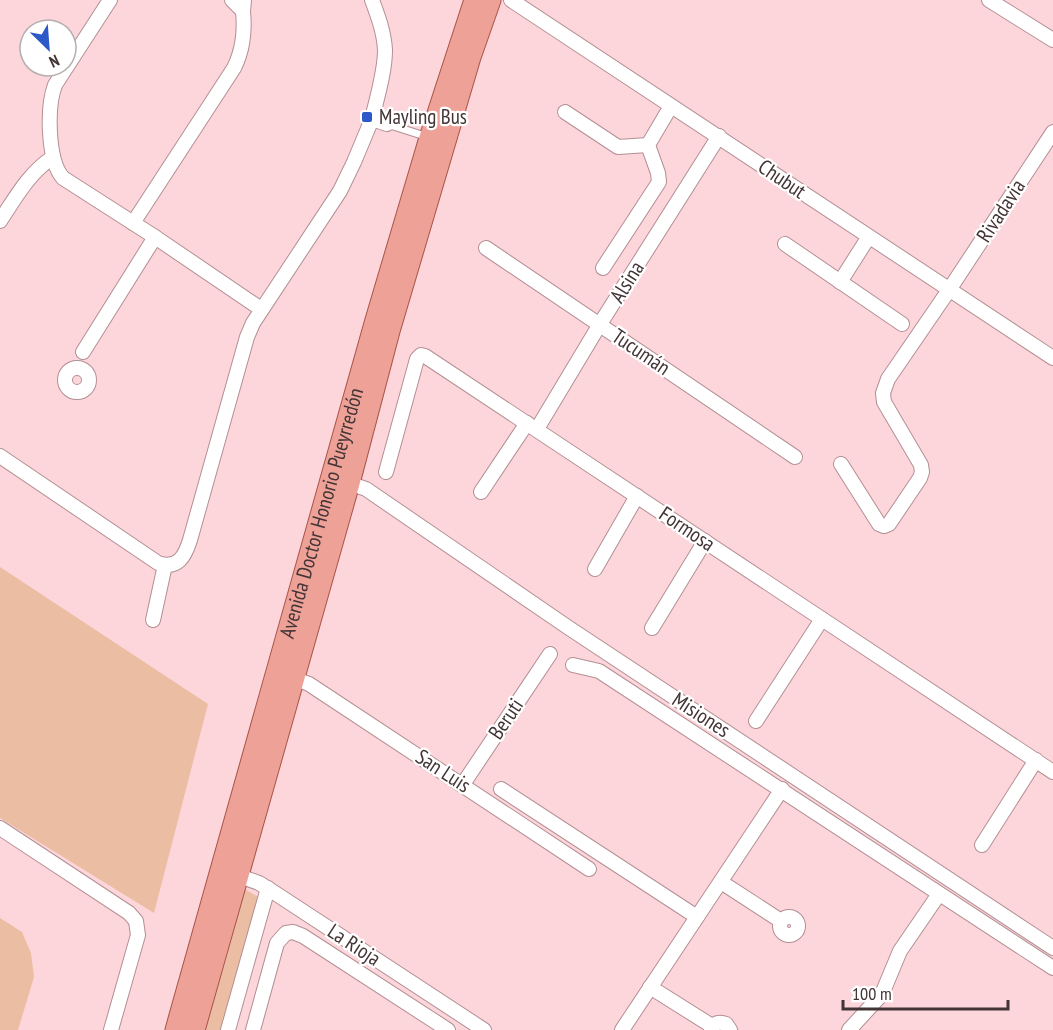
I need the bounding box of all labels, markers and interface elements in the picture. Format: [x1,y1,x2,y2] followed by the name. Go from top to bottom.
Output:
[18,18,78,78] north arrow
[46,51,62,72] text: N
[379,103,467,130] place label: Mayling Bus
[360,110,374,124] marker: Mayling Bus
[753,153,812,204] street label: Chubut
[970,174,1031,247] street label: Rivadavia
[603,256,650,308] street label: Alsina
[607,322,676,381] street label: Tucumán
[273,385,369,641] street label: Avenida Doctor Honorio Pueyrredón
[654,500,720,557] street label: Formosa
[667,686,735,743] street label: Misiones
[482,693,529,744] street label: Beruti
[411,743,476,798] street label: San Luis
[323,917,386,972] street label: La Rioja
[843,973,1008,1011] scale bar
[852,982,892,1005] text: 100 m

